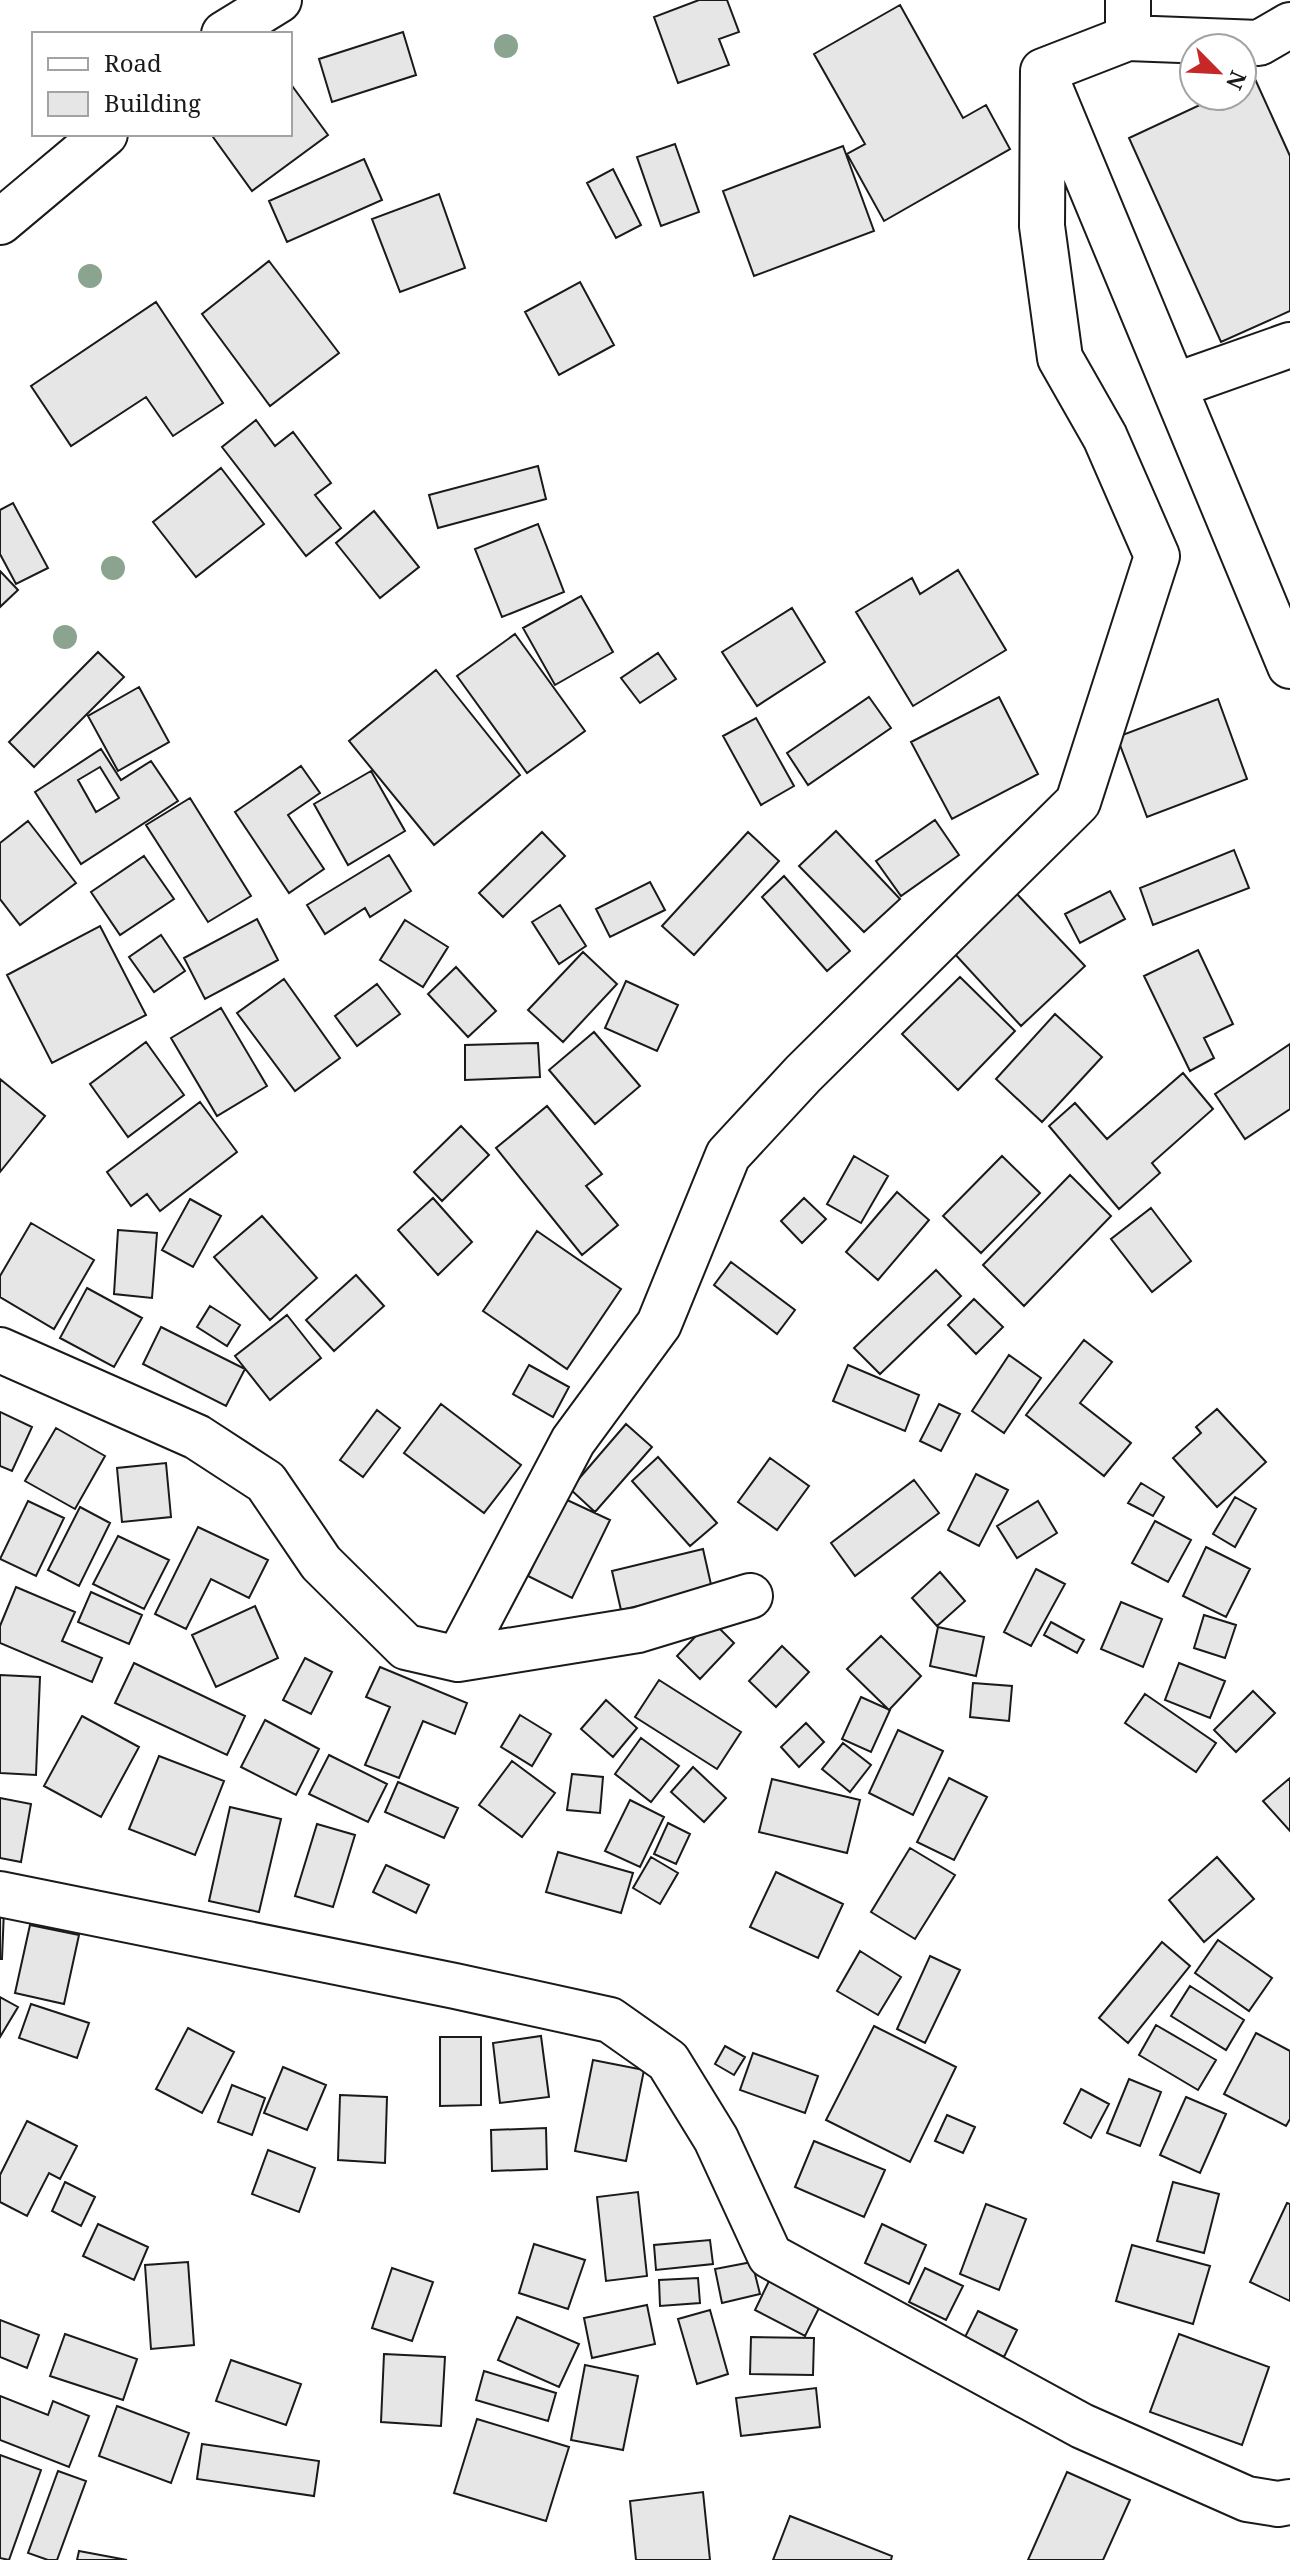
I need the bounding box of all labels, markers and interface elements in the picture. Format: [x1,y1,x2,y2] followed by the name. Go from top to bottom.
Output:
[32,32,292,136] legend
[1178,32,1258,112] north arrow
[104,46,162,79] text: Road
[1220,67,1254,95] text: N
[104,86,201,119] text: Building

